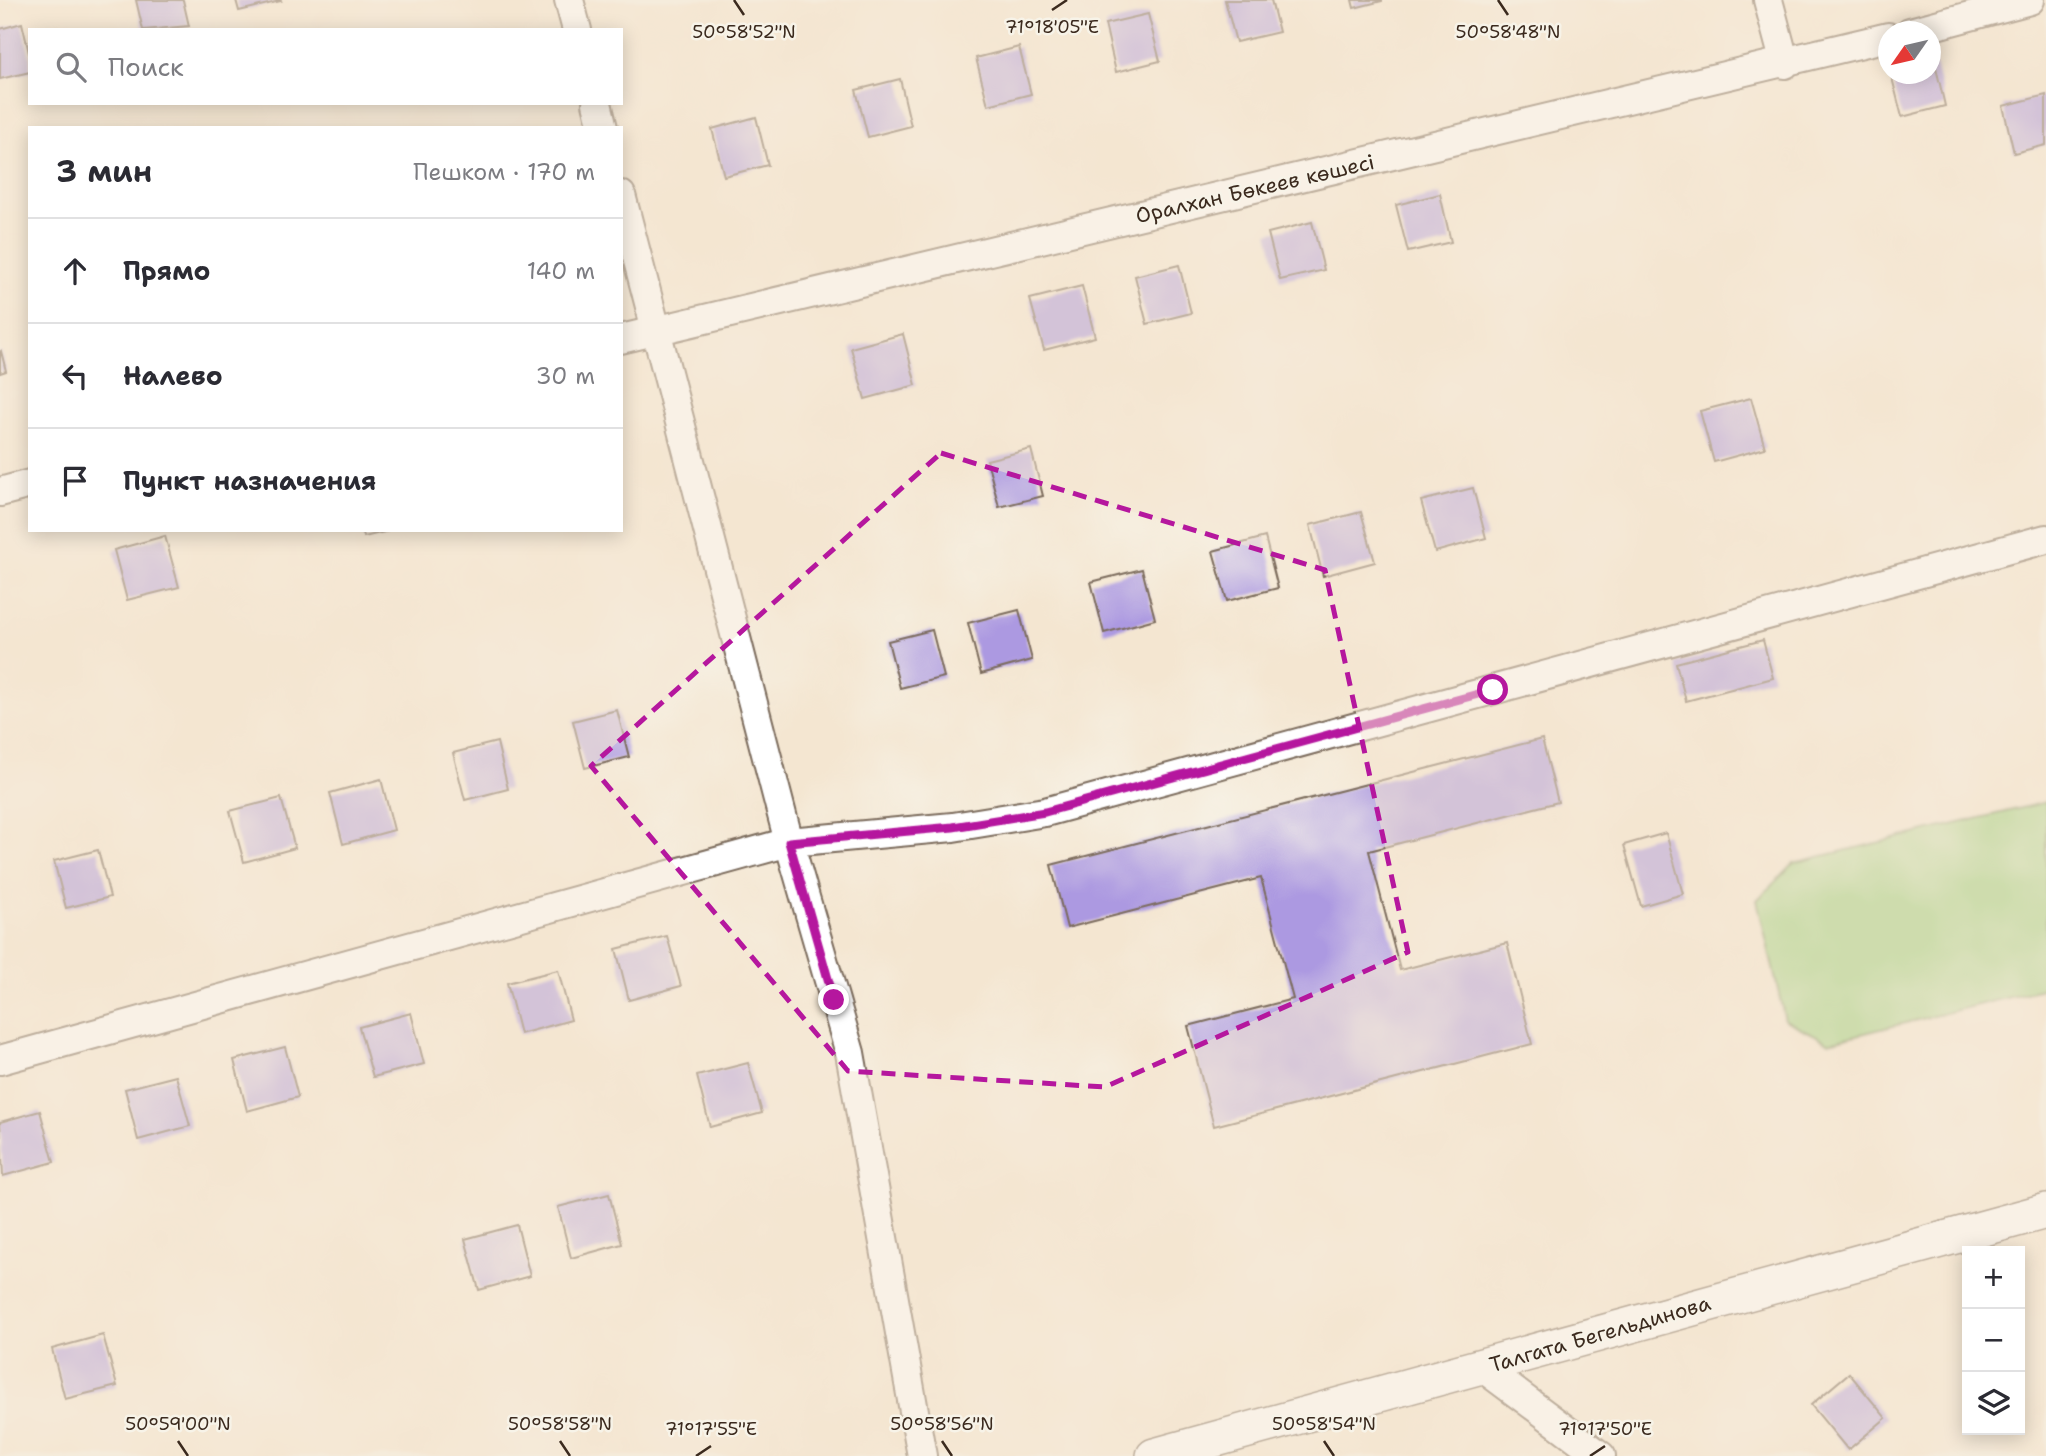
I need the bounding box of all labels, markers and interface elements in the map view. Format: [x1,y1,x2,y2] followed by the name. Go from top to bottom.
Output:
[1005,15,1099,39] text: 71°18'05"E
[692,20,796,44] text: 50°58'52"N
[1456,20,1560,44] text: 50°58'48"N
[1878,21,1941,84] north arrow
[28,28,623,105] search box
[52,48,90,86] icon: search
[108,49,184,84] text: Поиск
[1133,148,1377,230] street label: Оралхан Бөкеев көшесі
[56,151,152,192] text: 3 мин
[413,157,595,187] text: Пешком · 170 m
[56,252,94,290] icon: ahead
[123,253,211,288] text: Прямо
[527,256,595,286] text: 140 m
[56,357,94,395] icon: left
[123,358,223,393] text: Налево
[536,361,595,391] text: 30 m
[56,462,94,500] icon: arrive
[123,463,376,498] text: Пункт назначения
[1477,674,1508,705] route start
[818,984,849,1015] route end
[1962,1246,2025,1435] map controls
[1962,1246,2025,1309] button: +
[1486,1289,1714,1379] street label: Талгата Бегельдинова
[1962,1309,2025,1372] button: −
[1962,1372,2025,1435] button: layers
[125,1412,231,1436] text: 50°59'00"N
[508,1412,612,1436] text: 50°58'58"N
[890,1412,994,1436] text: 50°58'56"N
[1272,1412,1376,1436] text: 50°58'54"N
[665,1417,757,1441] text: 71°17'55"E
[1558,1417,1652,1441] text: 71°17'50"E

